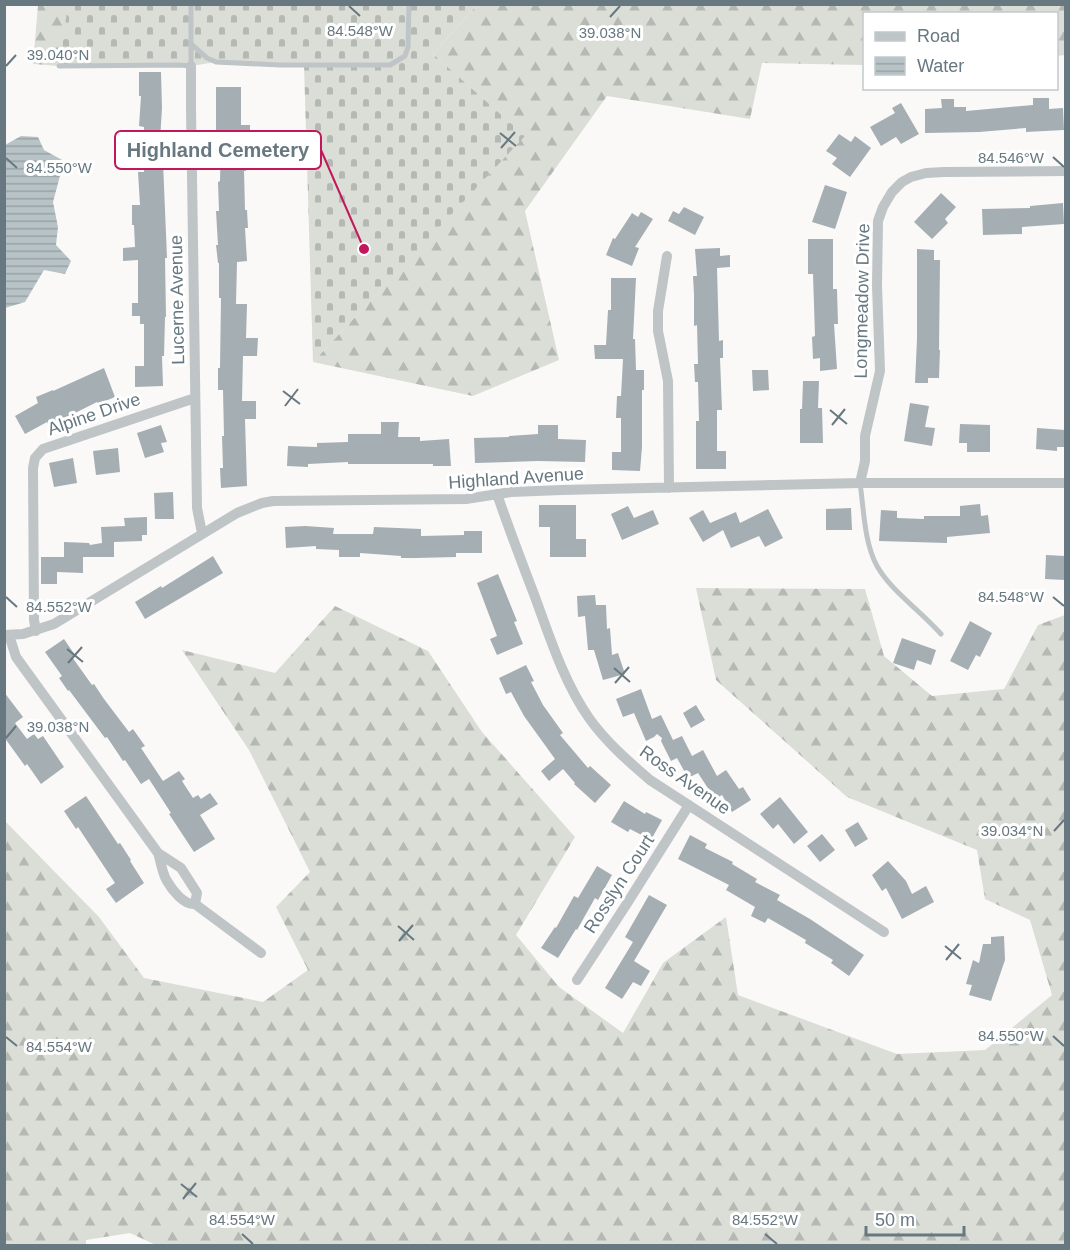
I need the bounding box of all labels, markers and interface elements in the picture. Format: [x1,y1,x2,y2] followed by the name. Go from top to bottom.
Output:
[863,12,1058,90] legend
[327,22,394,39] text: 84.548°W
[579,24,641,41] text: 39.038°N
[917,26,960,46] text: Road
[27,46,89,63] text: 39.040°N
[917,56,964,76] text: Water
[115,131,321,169] callout: Highland Cemetery
[127,139,310,161] text: Highland Cemetery
[978,149,1045,166] text: 84.546°W
[26,159,93,176] text: 84.550°W
[851,223,873,379] street label: Longmeadow Drive
[166,235,188,365] street label: Lucerne Avenue
[45,389,143,439] street label: Alpine Drive
[448,463,584,493] street label: Highland Avenue
[978,588,1045,605] text: 84.548°W
[26,598,93,615] text: 84.552°W
[27,718,89,735] text: 39.038°N
[636,741,734,819] street label: Ross Avenue
[981,822,1043,839] text: 39.034°N
[580,831,658,937] street label: Rosslyn Court
[978,1027,1045,1044] text: 84.550°W
[26,1038,93,1055] text: 84.554°W
[866,1199,964,1237] scale bar
[875,1210,915,1230] text: 50 m
[209,1211,276,1228] text: 84.554°W
[732,1211,799,1228] text: 84.552°W

